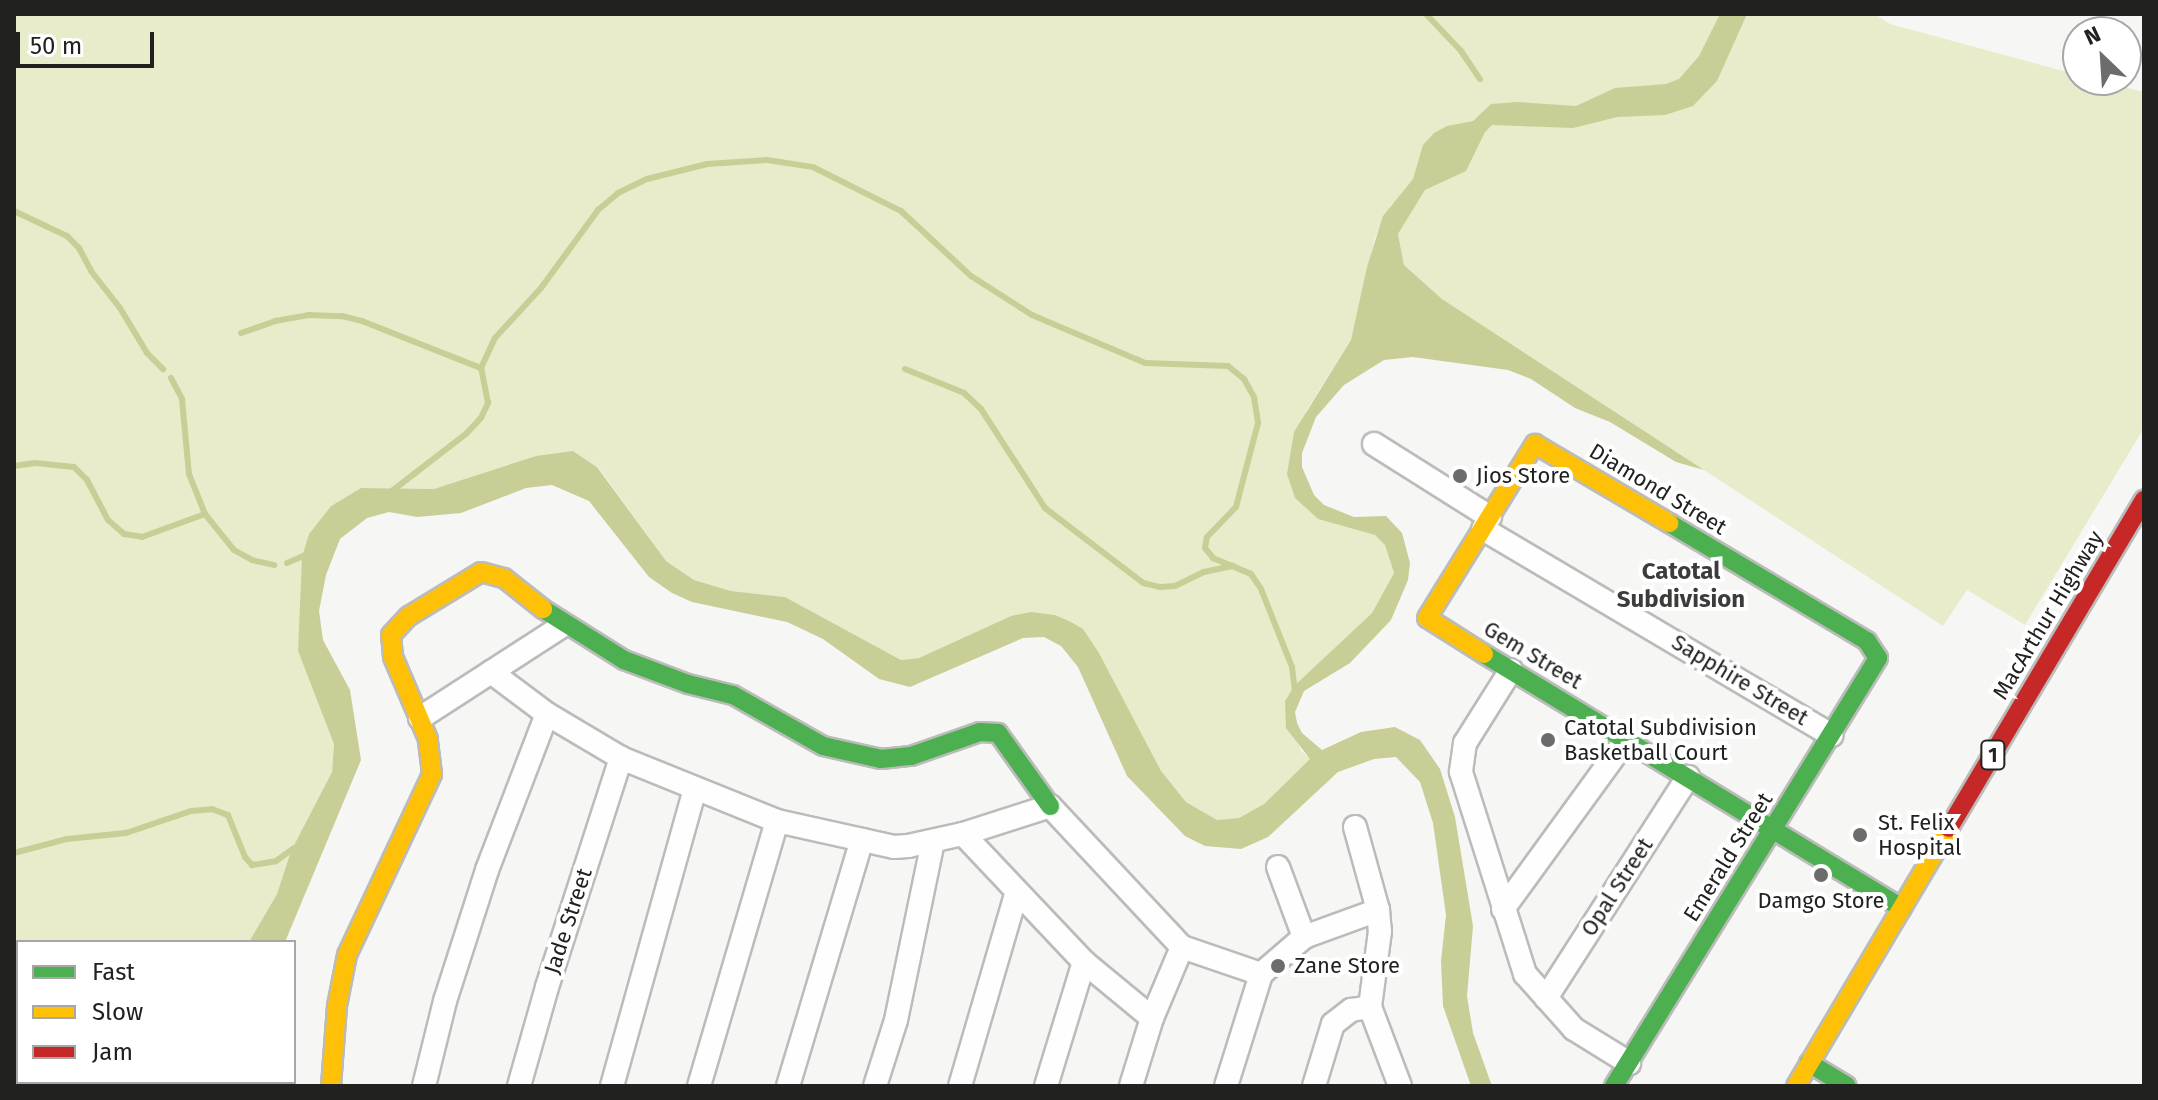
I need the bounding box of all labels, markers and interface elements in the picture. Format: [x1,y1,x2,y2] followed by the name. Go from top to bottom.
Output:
[20,16,158,66] scale bar
[2062,16,2142,96] north arrow
[2080,20,2105,51] text: N
[30,32,82,60] text: 50 m
[1585,438,1731,540] street label: Diamond Street
[1476,463,1570,489] place label: Jios Store
[1451,467,1469,485] marker: Jios Store
[1987,526,2109,704] street label: MacArthur Highway
[1617,558,1745,614] district label: Catotal Subdivision
[1479,615,1587,695] street label: Gem Street
[1667,629,1813,731] street label: Sapphire Street
[1564,714,1757,766] place label: Catotal Subdivision Basketball Court
[1539,731,1557,749] marker: Catotal Subdivision Basketball Court
[1979,739,2007,771] road number: 1
[1678,788,1778,926] street label: Emerald Street
[1878,809,1961,860] place label: St. Felix Hospital
[1849,824,1871,846] marker: St. Felix Hospital
[1575,833,1659,941] street label: Opal Street
[539,865,597,977] street label: Jade Street
[1812,866,1830,884] marker: Damgo Store
[1758,888,1884,914] place label: Damgo Store
[16,940,296,1084] legend
[1294,953,1400,979] place label: Zane Store
[1269,957,1287,975] marker: Zane Store
[92,958,135,986] text: Fast
[92,998,143,1026] text: Slow
[92,1038,133,1066] text: Jam

